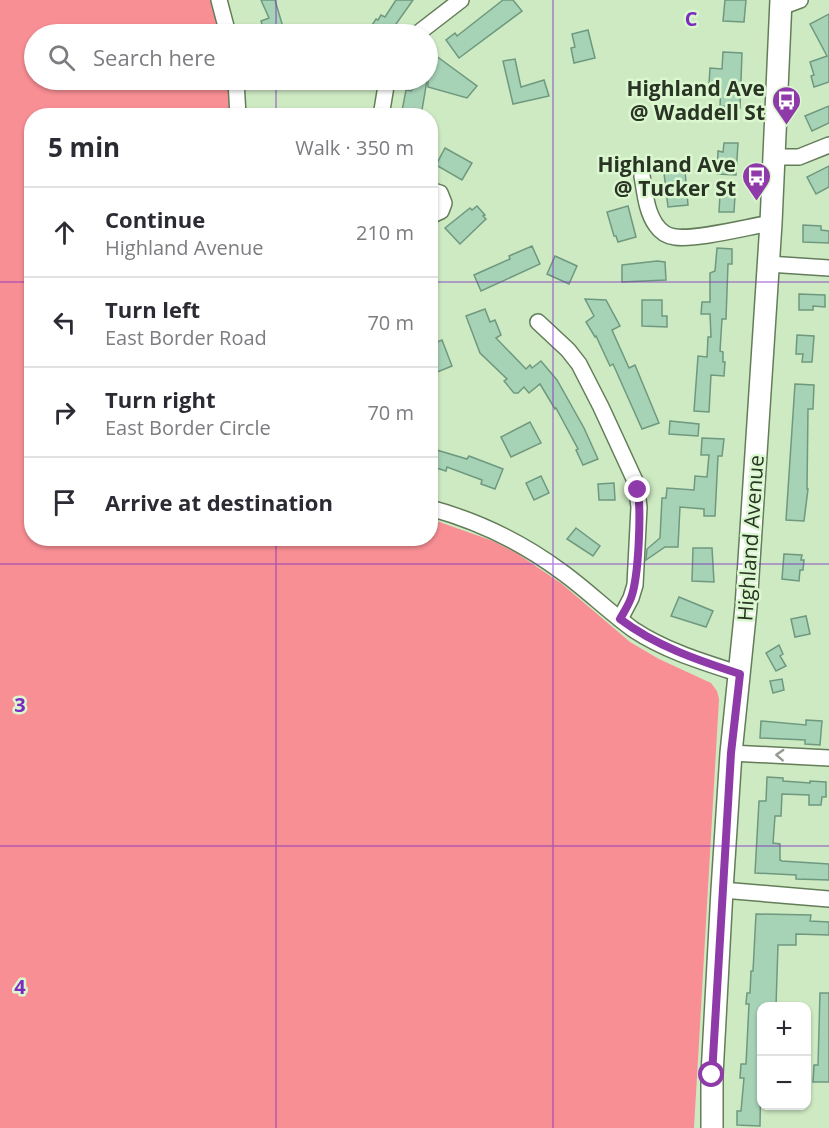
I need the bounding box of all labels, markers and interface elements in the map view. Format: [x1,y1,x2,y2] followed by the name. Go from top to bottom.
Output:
[685,5,698,32] text: C
[24,24,438,90] search box
[45,41,78,74] icon: search
[93,42,216,72] text: Search here
[626,74,765,126] place label: Highland Ave @ Waddell St
[770,84,802,126] bus stop icon: Highland Ave @ Waddell St
[48,129,120,165] text: 5 min
[295,134,414,161] text: Walk · 350 m
[597,150,736,202] place label: Highland Ave @ Tucker St
[741,160,773,202] bus stop icon: Highland Ave @ Tucker St
[105,204,205,234] text: Continue
[48,216,81,249] icon: ahead
[356,219,414,246] text: 210 m
[105,234,263,261] text: Highland Avenue
[105,294,200,324] text: Turn left
[48,306,81,339] icon: left
[367,309,414,336] text: 70 m
[105,324,267,351] text: East Border Road
[105,384,216,414] text: Turn right
[48,396,81,429] icon: right
[367,399,414,426] text: 70 m
[105,414,271,441] text: East Border Circle
[730,454,770,622] street label: Highland Avenue
[624,476,650,502] route end
[48,486,81,519] icon: arrive
[105,487,333,517] text: Arrive at destination
[14,691,26,718] text: 3
[775,749,784,762] one-way arrow
[14,973,26,1000] text: 4
[757,1002,811,1110] map controls
[757,1002,811,1056] button: +
[757,1056,811,1110] button: −
[698,1061,724,1087] route start

